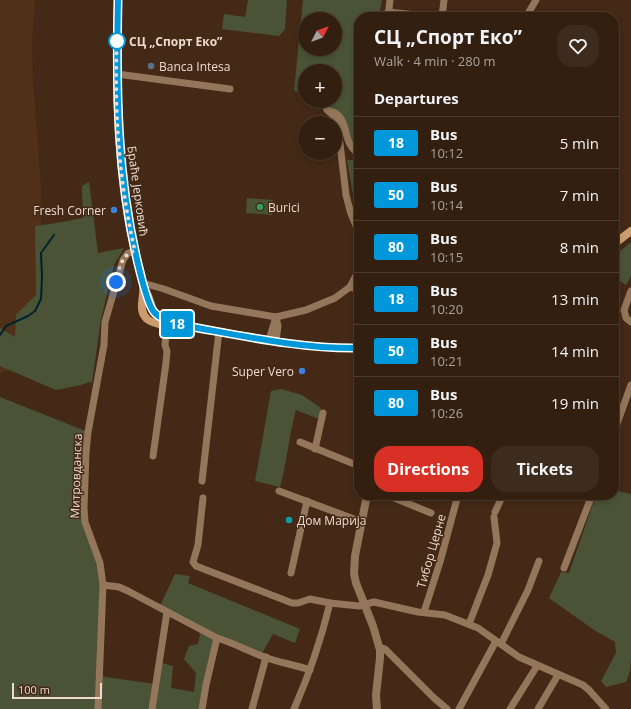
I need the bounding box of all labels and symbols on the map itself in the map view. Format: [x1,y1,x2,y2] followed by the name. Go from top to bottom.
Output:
[298,12,342,56] north arrow
[108,32,126,50] marker: СЦ „Спорт Еко”
[129,33,223,50] place label: СЦ „Спорт Еко”
[159,58,230,75] place label: Banca Intesa
[146,61,156,71] marker: Banca Intesa
[123,145,153,237] street label: Браће Јерковић
[268,199,300,216] place label: Burici
[33,202,106,219] place label: Fresh Corner
[255,202,265,212] marker: Burici
[109,205,119,215] marker: Fresh Corner
[106,272,126,292] your location
[159,311,195,337] line badge: 18
[232,363,294,380] place label: Super Vero
[297,366,307,376] marker: Super Vero
[66,433,86,519] street label: Митровданска
[297,512,366,529] place label: Дом Марија
[412,512,450,590] street label: Тибор Церне
[284,515,294,525] marker: Дом Марија
[12,681,102,700] scale bar

